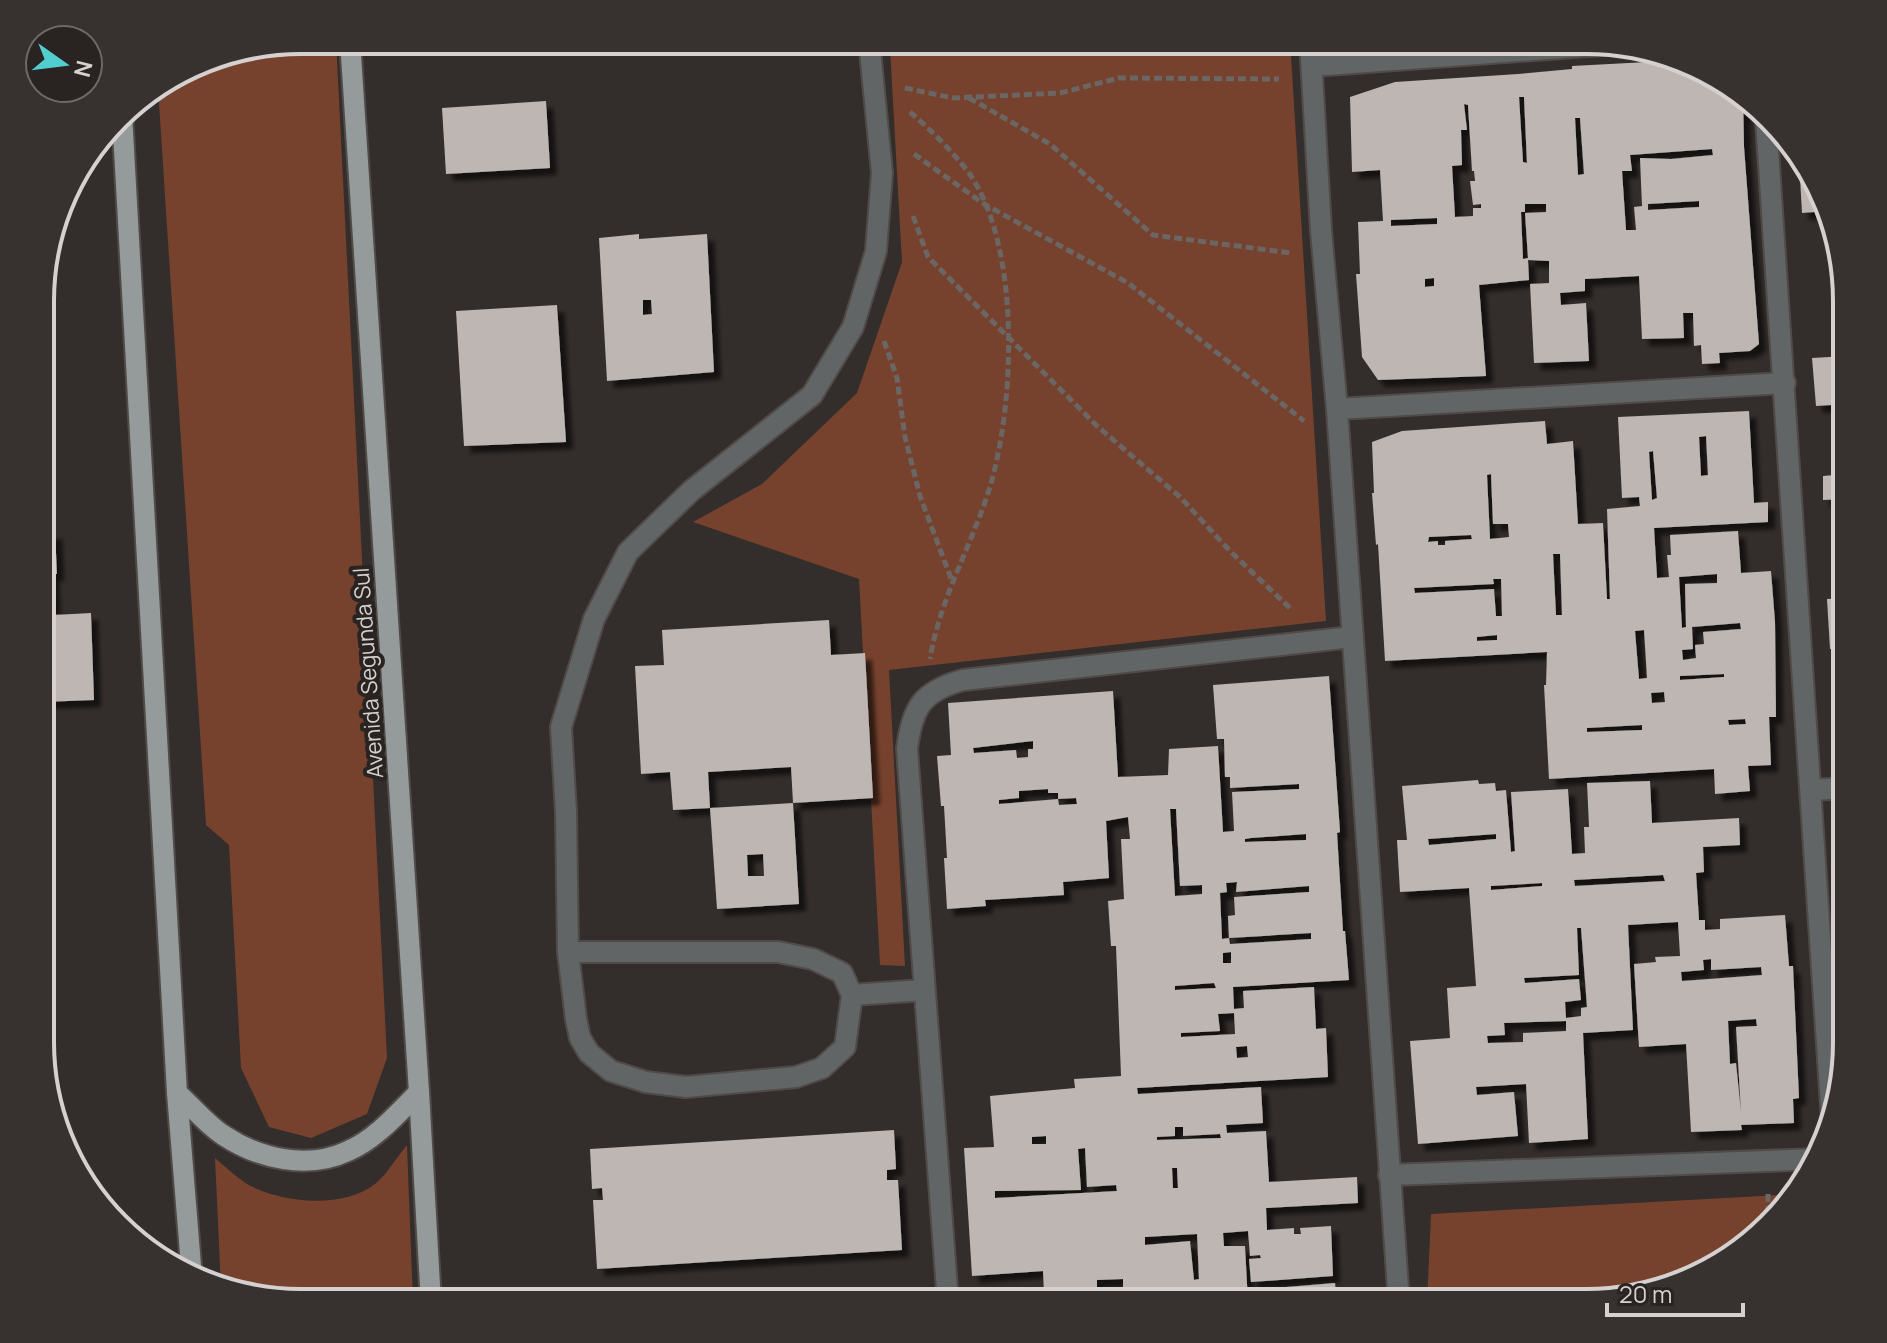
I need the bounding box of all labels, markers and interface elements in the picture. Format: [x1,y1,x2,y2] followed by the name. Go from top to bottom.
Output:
[24,24,104,104] north arrow
[67,58,100,80] text: N
[346,567,390,779] street label: Avenida Segunda Sul
[1607,1267,1743,1317] scale bar
[1619,1277,1672,1310] text: 20 m

